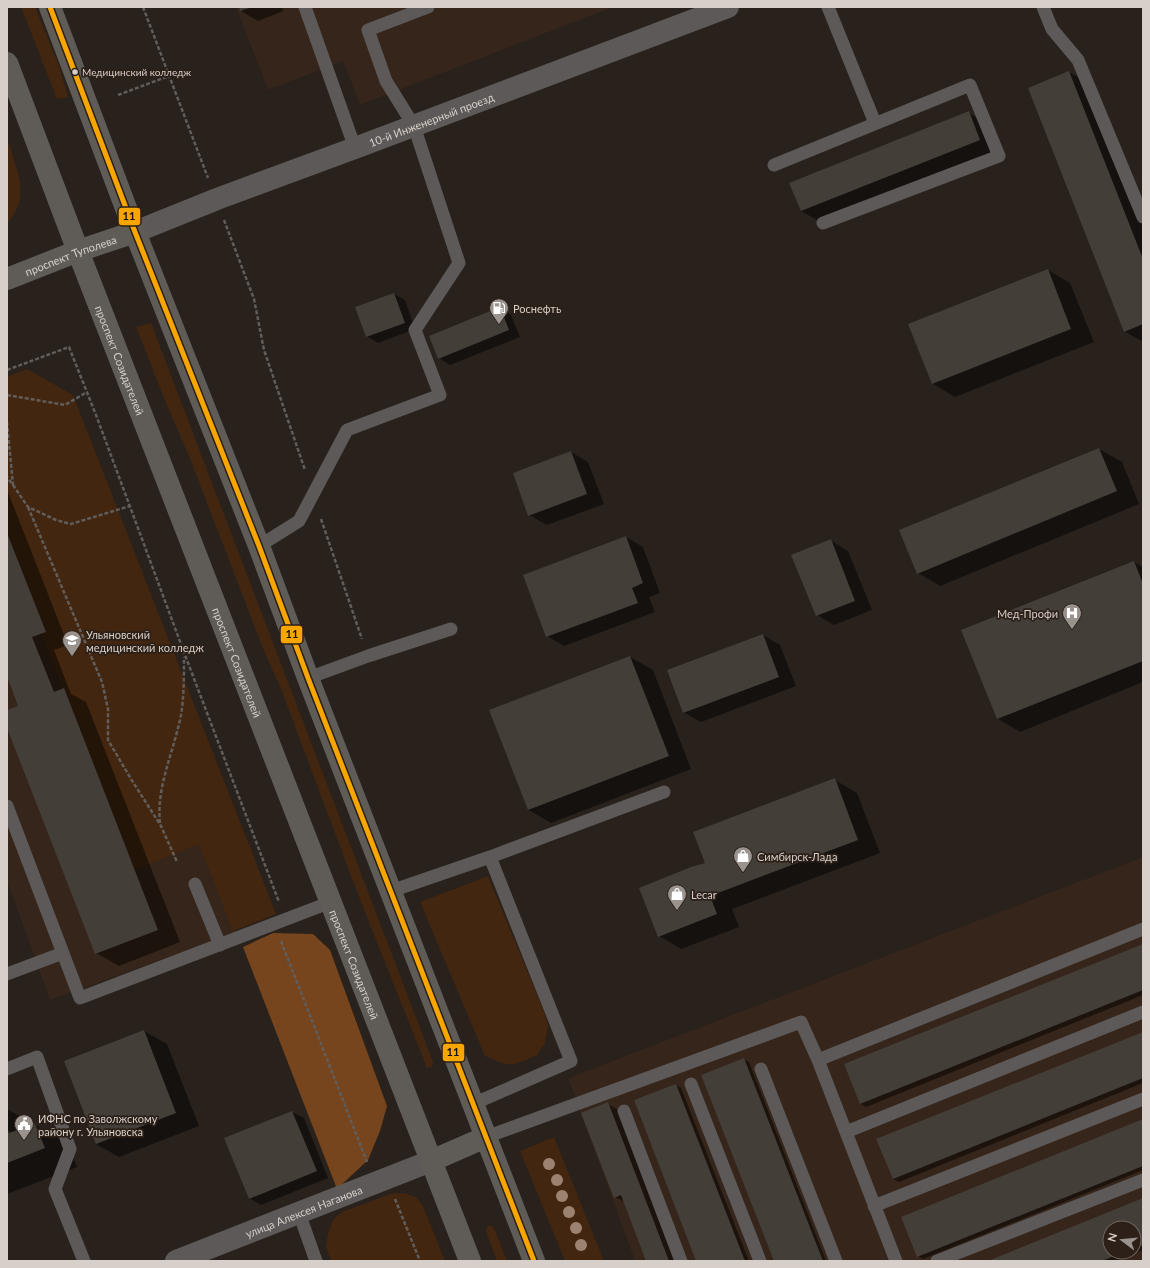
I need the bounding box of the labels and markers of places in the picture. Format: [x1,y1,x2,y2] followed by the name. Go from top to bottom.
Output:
[82,66,191,78] place label: Медицинский колледж
[70,67,80,77] marker: Медицинский колледж
[488,297,510,325] fuel station icon: Роснефть
[513,302,561,315] place label: Роснефть
[1061,602,1083,630] hospital icon: Мед-Профи
[997,607,1058,620] place label: Мед-Профи
[86,628,204,654] place label: Ульяновский медицинский колледж
[61,629,83,657] school or university icon: Ульяновский медицинский колледж
[732,845,754,873] shop icon: Симбирск-Лада
[757,850,837,863] place label: Симбирск-Лада
[666,883,688,911] shop icon: Lecar
[691,888,717,901] place label: Lecar
[38,1112,158,1138] place label: ИФНС по Заволжскому району г. Ульяновска
[13,1113,35,1141] public building icon: ИФНС по Заволжскому району г. Ульяновска

